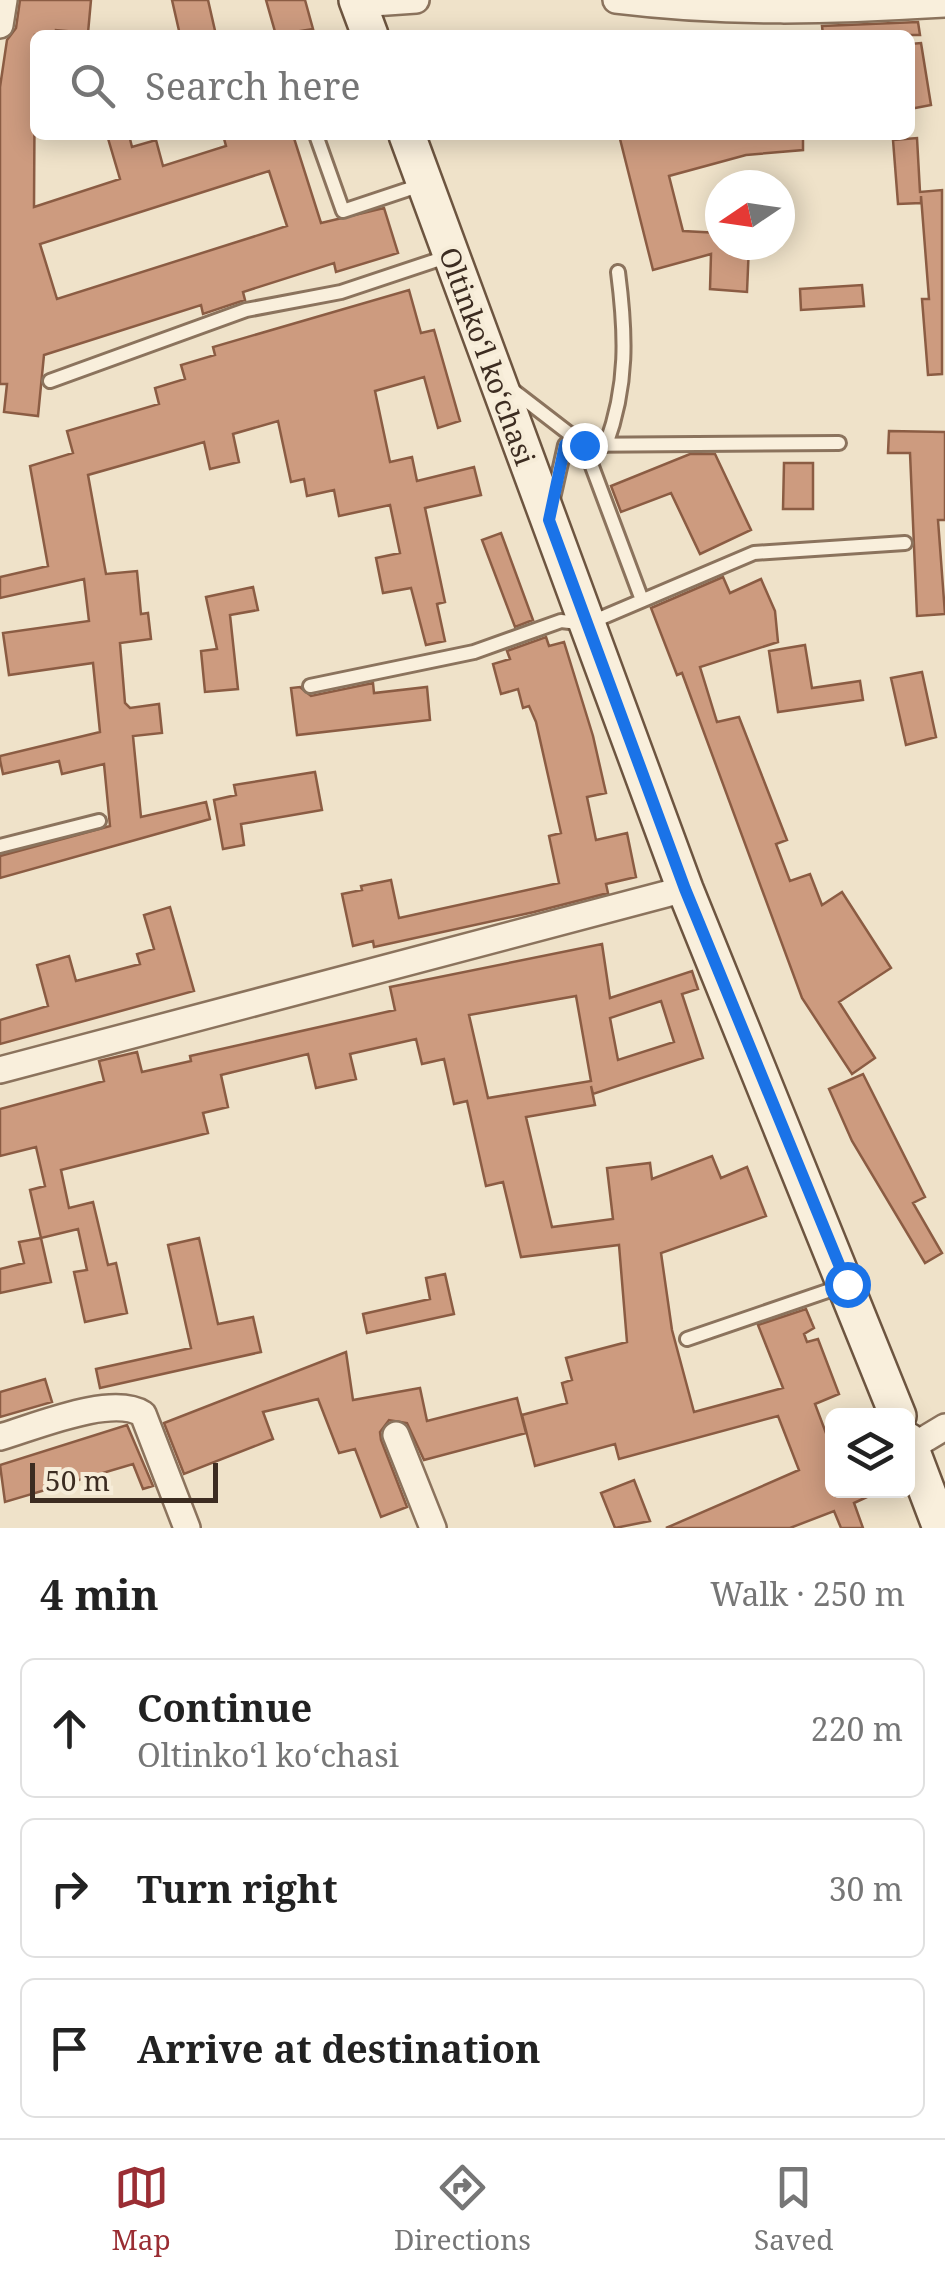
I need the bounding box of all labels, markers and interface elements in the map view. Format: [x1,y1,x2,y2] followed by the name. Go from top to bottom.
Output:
[30,30,915,140] search box
[65,58,120,113] icon: search
[145,59,361,111] text: Search here
[705,170,795,260] north arrow
[431,242,545,470] street label: Oltinkoʻl koʻchasi
[562,423,608,469] route end
[825,1262,871,1308] route start
[825,1408,915,1498] map controls
[825,1408,915,1498] button: layers
[30,1458,218,1502] scale bar
[45,1461,110,1499] text: 50 m
[40,1565,159,1622] text: 4 min
[710,1572,905,1615] text: Walk · 250 m
[137,1681,312,1733] text: Continue
[42,1701,97,1756] icon: ahead
[811,1707,903,1750] text: 220 m
[137,1733,399,1776] text: Oltinkoʻl koʻchasi
[42,1861,97,1916] icon: right
[137,1862,338,1914] text: Turn right
[829,1867,903,1910] text: 30 m
[42,2021,97,2076] icon: arrive
[137,2022,541,2074] text: Arrive at destination
[112,2160,171,2258] tab: Map
[394,2160,531,2258] tab: Directions
[754,2160,833,2258] tab: Saved

